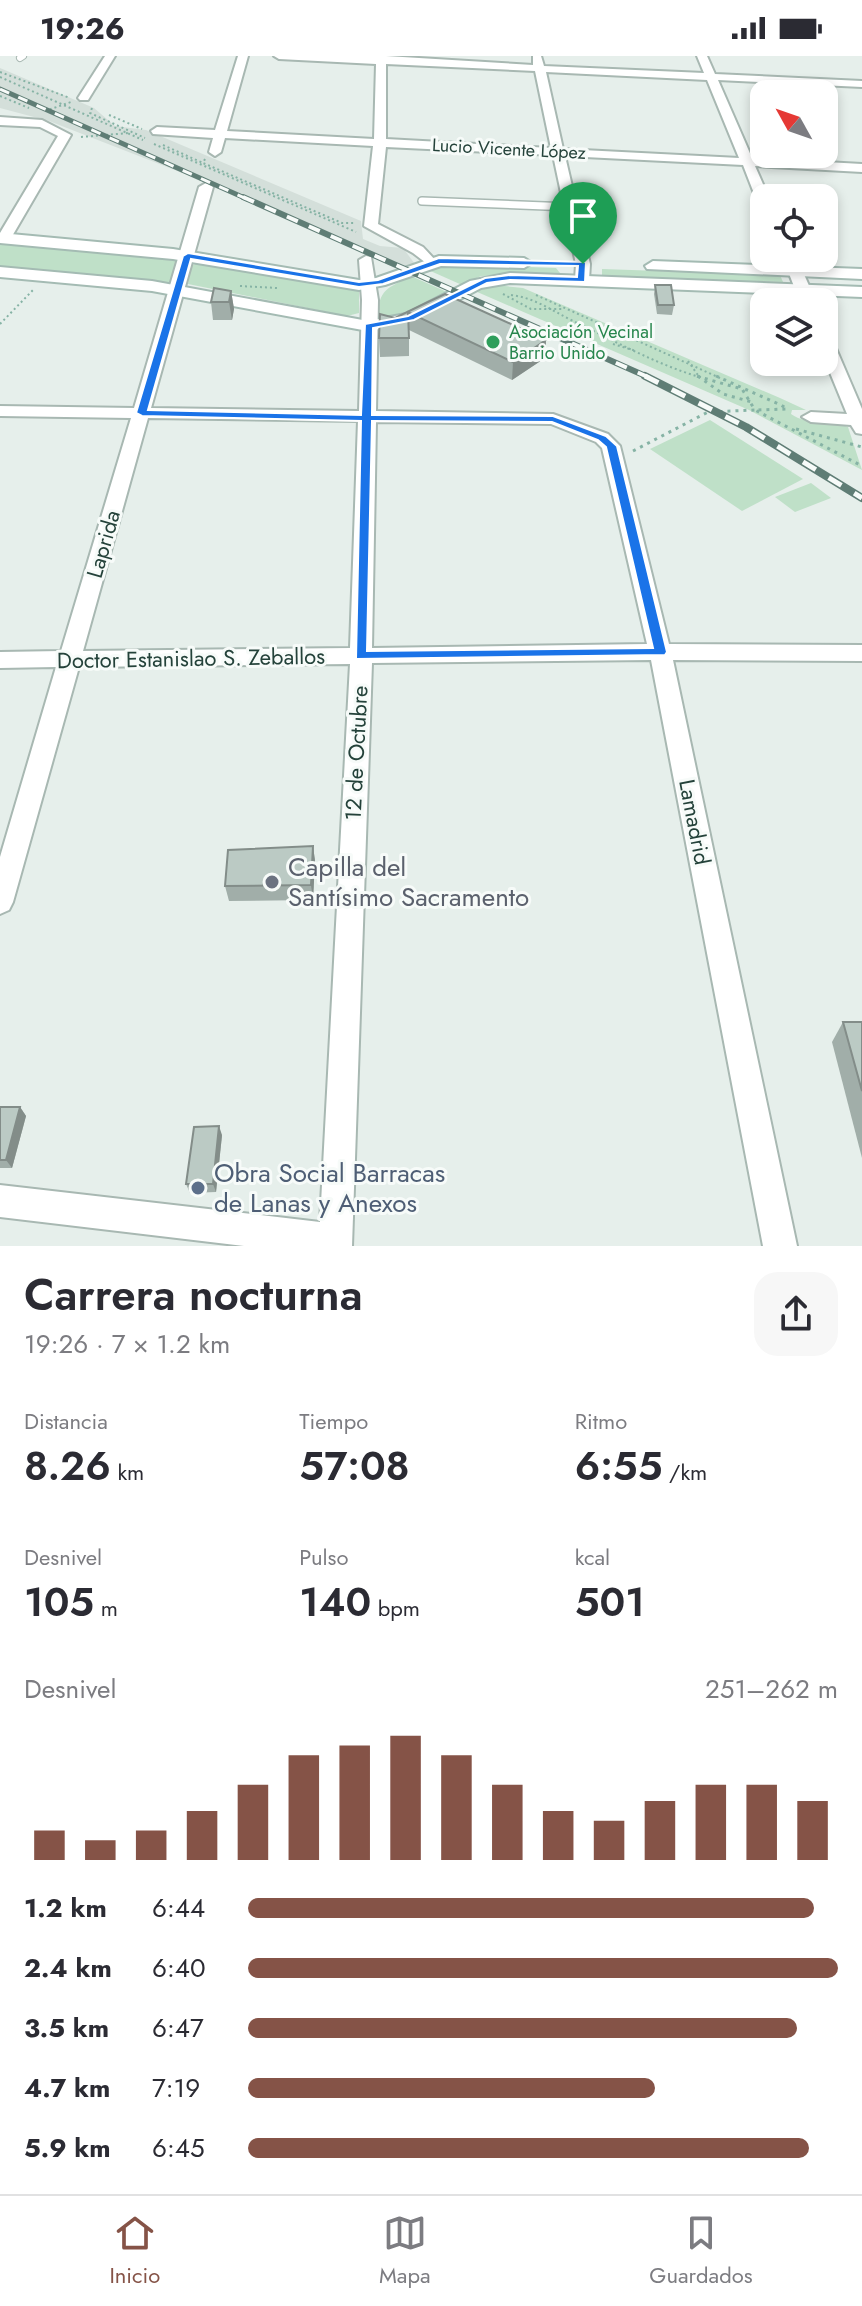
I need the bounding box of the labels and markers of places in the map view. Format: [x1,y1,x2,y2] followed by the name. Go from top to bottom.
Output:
[549,182,617,264] pin
[509,319,653,366] place label: Asociación Vecinal Barrio Unido
[484,333,502,351] marker: Asociación Vecinal Barrio Unido
[288,848,529,916] place label: Capilla del Santísimo Sacramento
[263,873,281,891] marker: Capilla del Santísimo Sacramento
[214,1154,445,1222] place label: Obra Social Barracas de Lanas y Anexos
[189,1179,207,1197] marker: Obra Social Barracas de Lanas y Anexos

